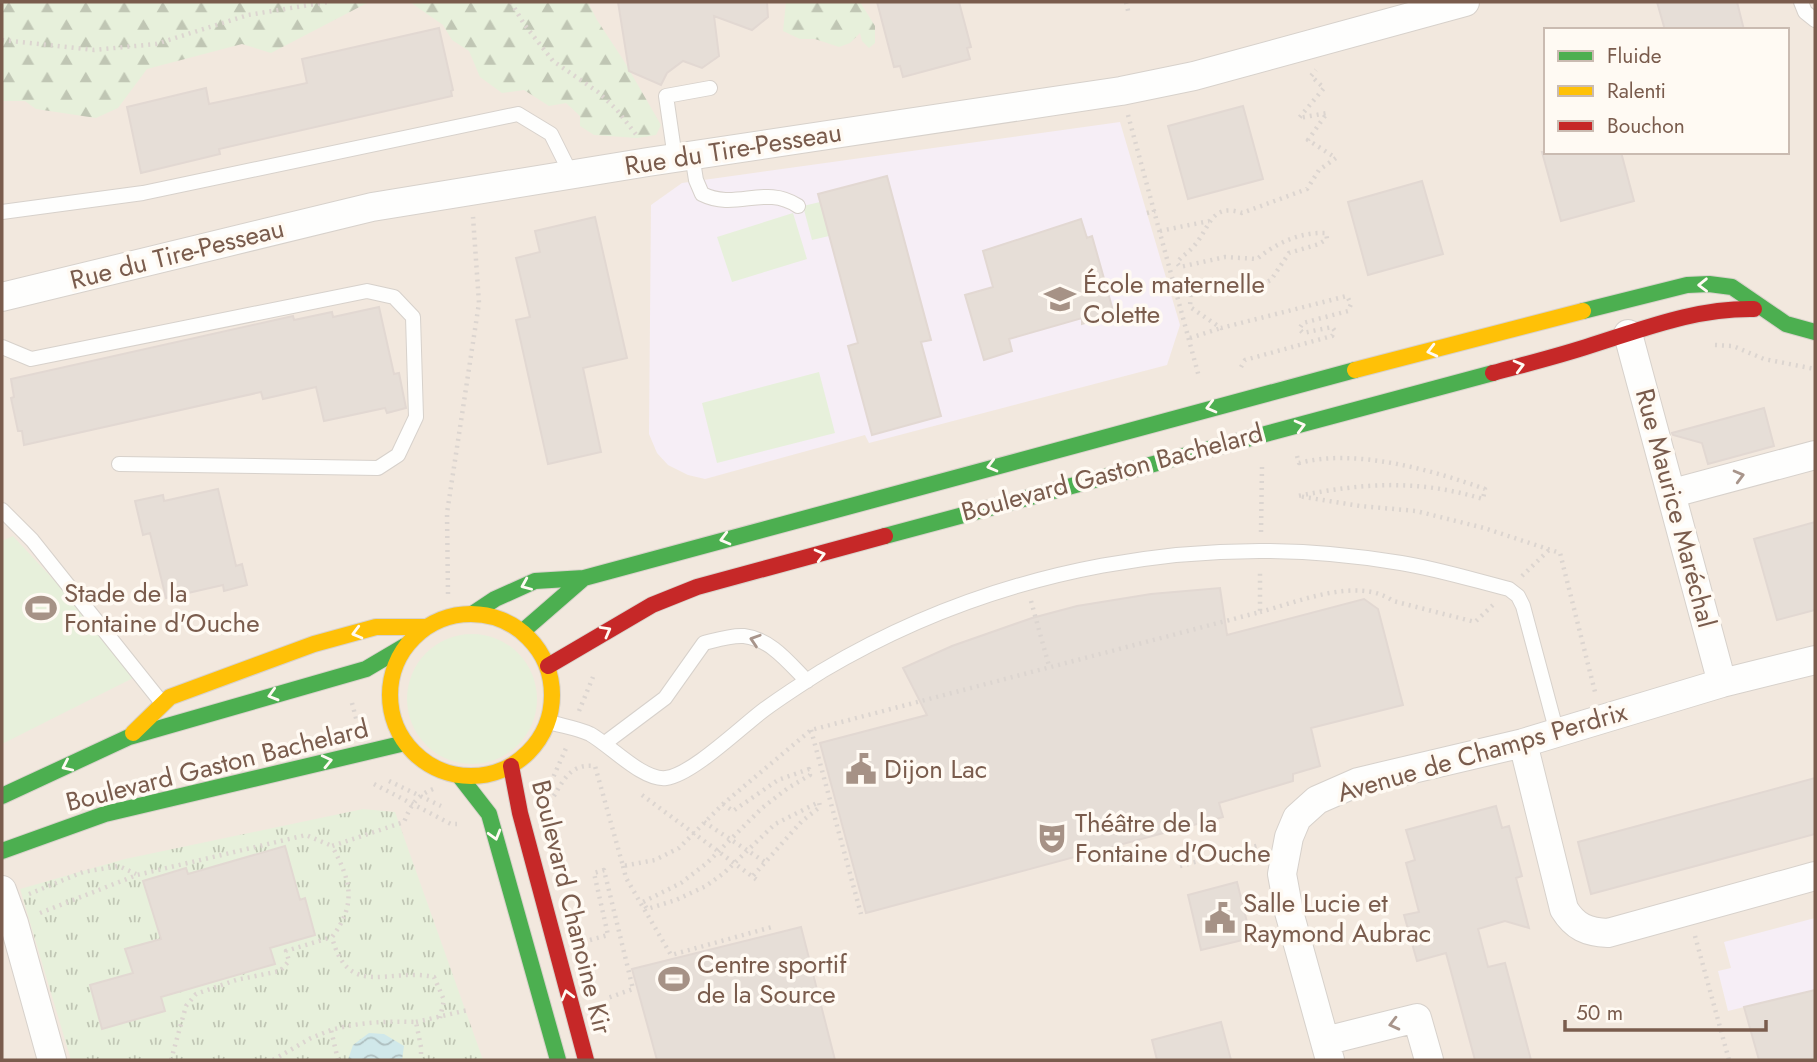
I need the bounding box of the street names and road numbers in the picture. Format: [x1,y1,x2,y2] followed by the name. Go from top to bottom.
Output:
[622,113,844,185] street label: Rue du Tire-Pesseau
[66,209,288,299] street label: Rue du Tire-Pesseau
[1626,384,1726,632] street label: Rue Maurice Maréchal
[957,413,1267,531] street label: Boulevard Gaston Bachelard
[1333,692,1631,812] street label: Avenue de Champs Perdrix
[62,709,372,821] street label: Boulevard Gaston Bachelard
[522,776,622,1038] street label: Boulevard Chanoine Kir

